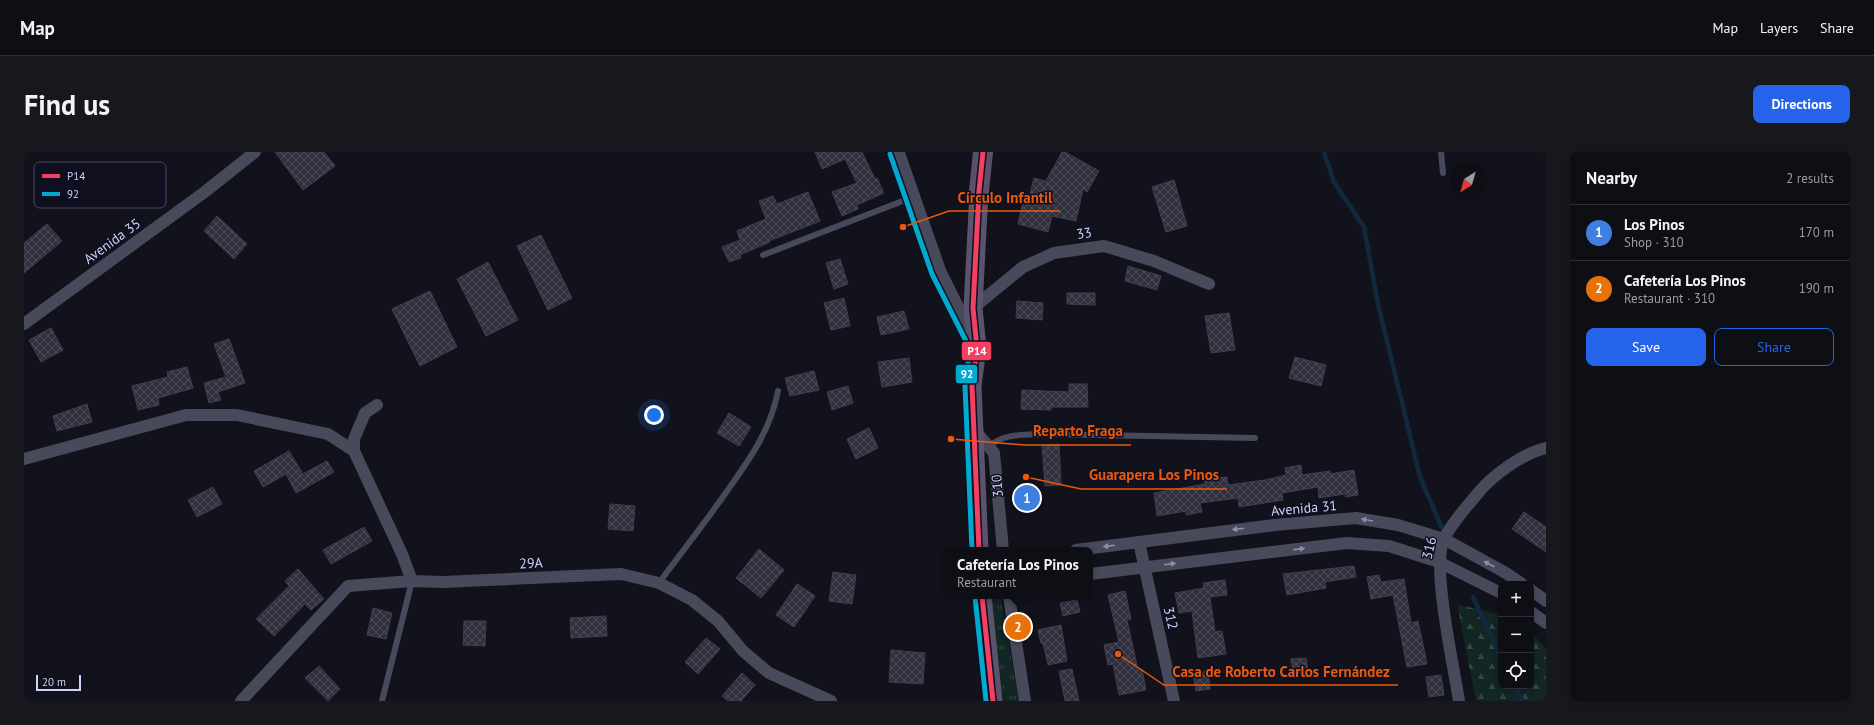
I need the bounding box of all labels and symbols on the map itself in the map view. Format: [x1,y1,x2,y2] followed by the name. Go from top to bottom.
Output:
[34,162,166,208] legend
[1450,164,1486,200] north arrow
[67,169,85,183] text: P14
[949,184,1060,211] callout: Círculo Infantil
[67,187,79,201] text: 92
[957,188,1053,207] text: Círculo Infantil
[80,214,144,268] street label: Avenida 35
[1075,223,1093,243] street label: 33
[961,341,992,361] line badge: P14
[968,344,987,358] text: P14
[955,364,978,384] line badge: 92
[961,367,973,381] text: 92
[644,405,664,425] your location
[1025,418,1131,445] callout: Reparto Fraga
[1033,421,1123,440] text: Reparto Fraga
[1081,462,1227,489] callout: Guarapera Los Pinos
[1089,465,1219,484] text: Guarapera Los Pinos
[987,473,1007,498] street label: 310
[1014,483,1040,513] pin: 1
[1270,496,1338,520] street label: Avenida 31
[1361,517,1373,523] one-way arrow
[1232,526,1244,533] one-way arrow
[1418,535,1440,561] street label: 316
[1103,543,1115,549] one-way arrow
[1293,545,1305,552] one-way arrow
[519,553,544,573] street label: 29A
[1483,560,1494,567] one-way arrow
[1164,561,1176,567] one-way arrow
[1160,605,1182,631] street label: 312
[1005,612,1031,642] pin: 2
[1164,658,1398,685] callout: Casa de Roberto Carlos Fernández
[1172,662,1390,681] text: Casa de Roberto Carlos Fernández
[36,673,81,692] scale bar

